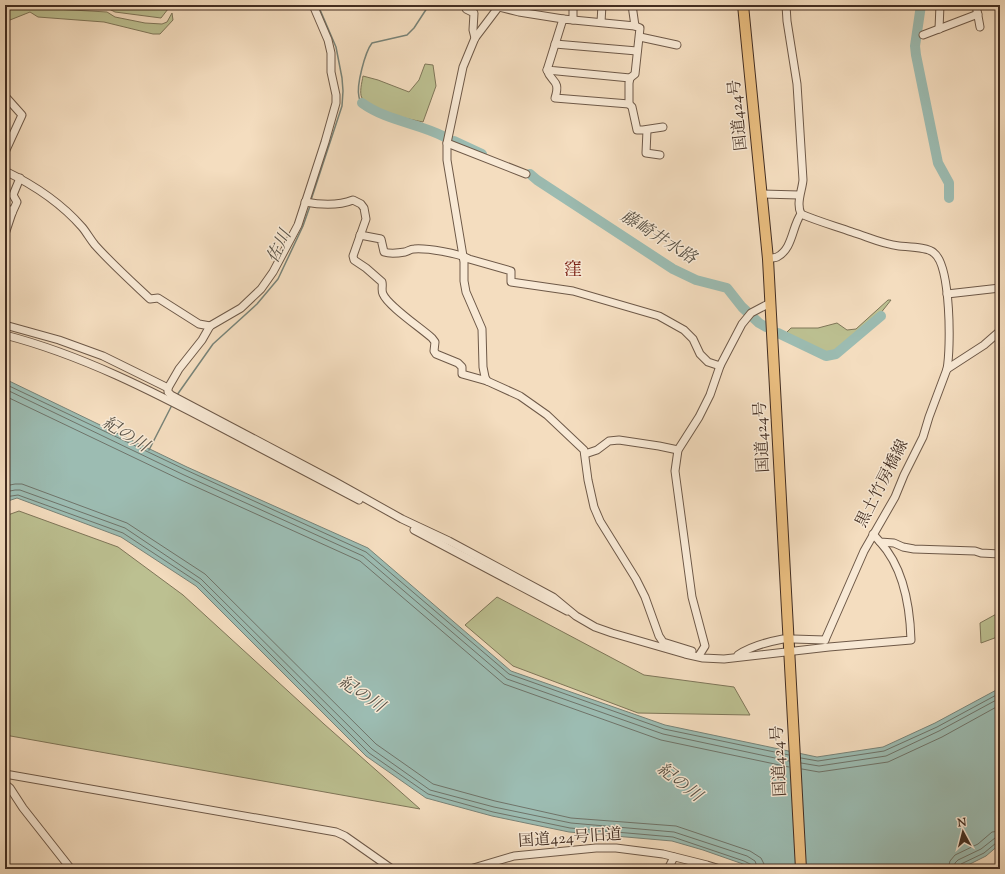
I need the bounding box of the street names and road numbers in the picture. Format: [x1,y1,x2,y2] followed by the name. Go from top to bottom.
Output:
[724,78,754,152] street label: 国道424号
[750,401,776,473] street label: 国道424号
[851,436,915,532] street label: 黒土竹房橋線
[767,725,793,797] street label: 国道424号
[518,824,622,854] street label: 国道424号旧道

